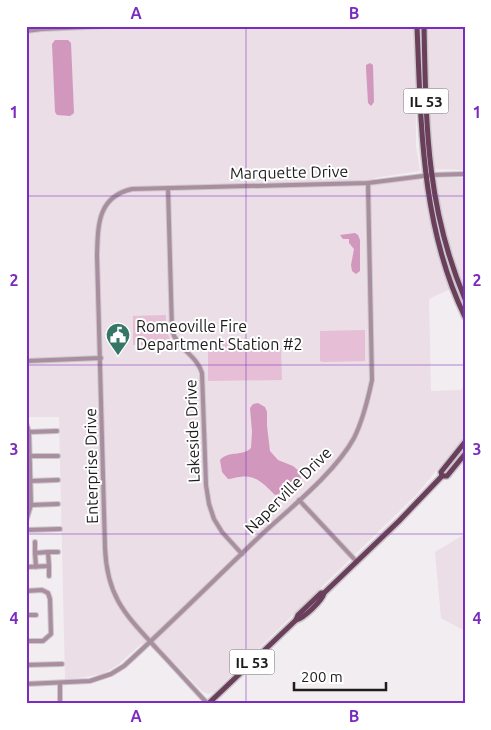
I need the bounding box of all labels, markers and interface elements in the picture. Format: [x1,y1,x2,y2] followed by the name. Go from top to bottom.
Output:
[130,4,142,22] text: A
[349,4,359,22] text: B
[404,88,448,114] road number: IL 53
[9,103,19,121] text: 1
[472,103,482,121] text: 1
[230,162,348,182] street label: Marquette Drive
[9,271,19,289] text: 2
[472,271,482,289] text: 2
[136,317,303,353] place label: Romeoville Fire Department Station #2
[105,322,131,356] public building icon: Romeoville Fire Department Station #2
[181,379,203,483] street label: Lakeside Drive
[81,408,101,524] street label: Enterprise Drive
[9,440,19,458] text: 3
[472,440,482,458] text: 3
[241,443,335,537] street label: Naperville Drive
[9,609,19,627] text: 4
[472,609,482,627] text: 4
[230,650,274,674] road number: IL 53
[294,660,386,692] scale bar
[301,668,343,685] text: 200 m
[130,707,142,725] text: A
[349,707,359,725] text: B

